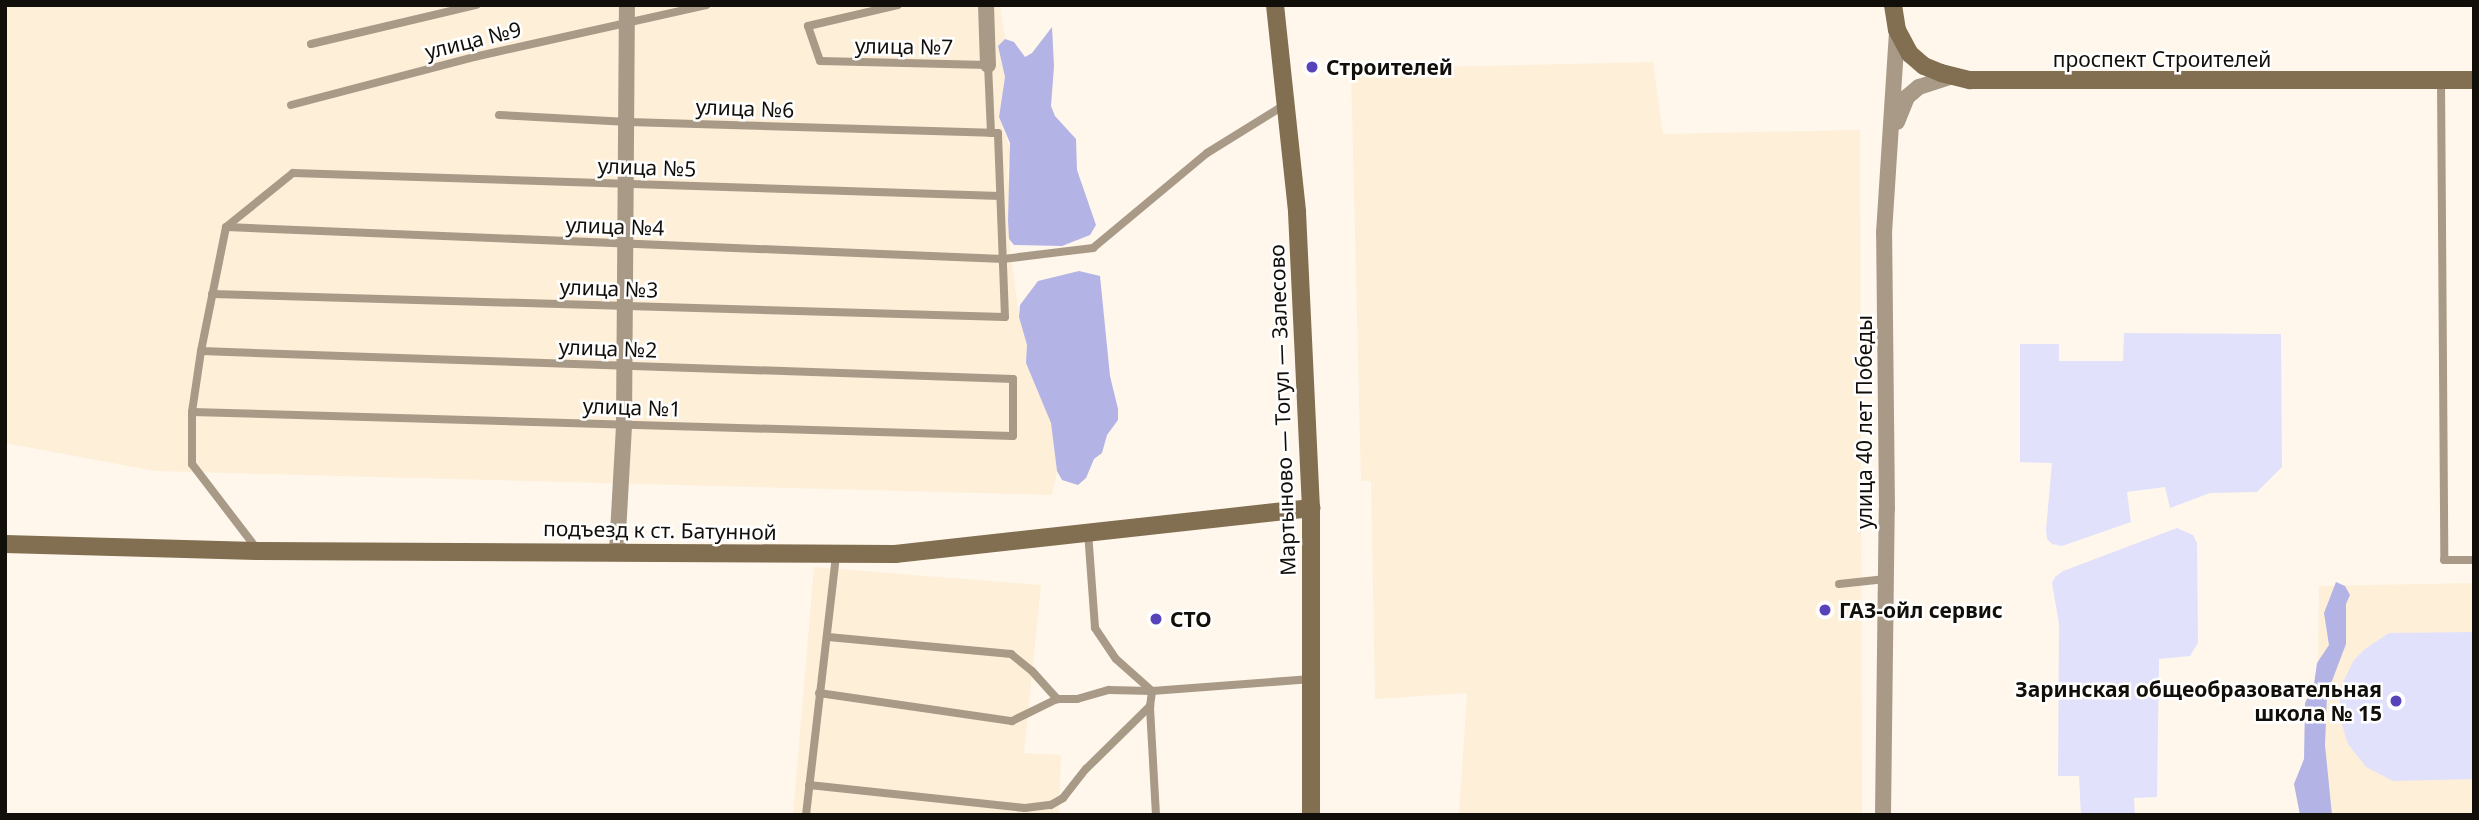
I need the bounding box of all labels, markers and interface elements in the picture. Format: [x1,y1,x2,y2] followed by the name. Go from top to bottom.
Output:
[422,16,524,64] street label: улица №9
[855,33,953,59] street label: улица №7
[2053,46,2271,72] street label: проспект Строителей
[1326,54,1453,80] place label: Строителей
[1304,59,1320,75] marker: Строителей
[695,94,795,122] street label: улица №6
[597,153,697,181] street label: улица №5
[565,212,665,240] street label: улица №4
[1264,244,1300,576] street label: Мартыново — Тогул — Залесово
[559,274,659,302] street label: улица №3
[1851,315,1877,529] street label: улица 40 лет Победы
[558,334,658,362] street label: улица №2
[582,393,682,421] street label: улица №1
[543,515,777,545] street label: подъезд к ст. Батунной
[1839,597,2003,623] place label: ГАЗ-ойл сервис
[1817,602,1833,618] marker: ГАЗ-ойл сервис
[1170,606,1212,632] place label: СТО
[1148,611,1164,627] marker: СТО
[2015,676,2382,726] place label: Заринская общеобразовательная школа № 15
[2388,693,2404,709] marker: Заринская общеобразовательная школа № 15

